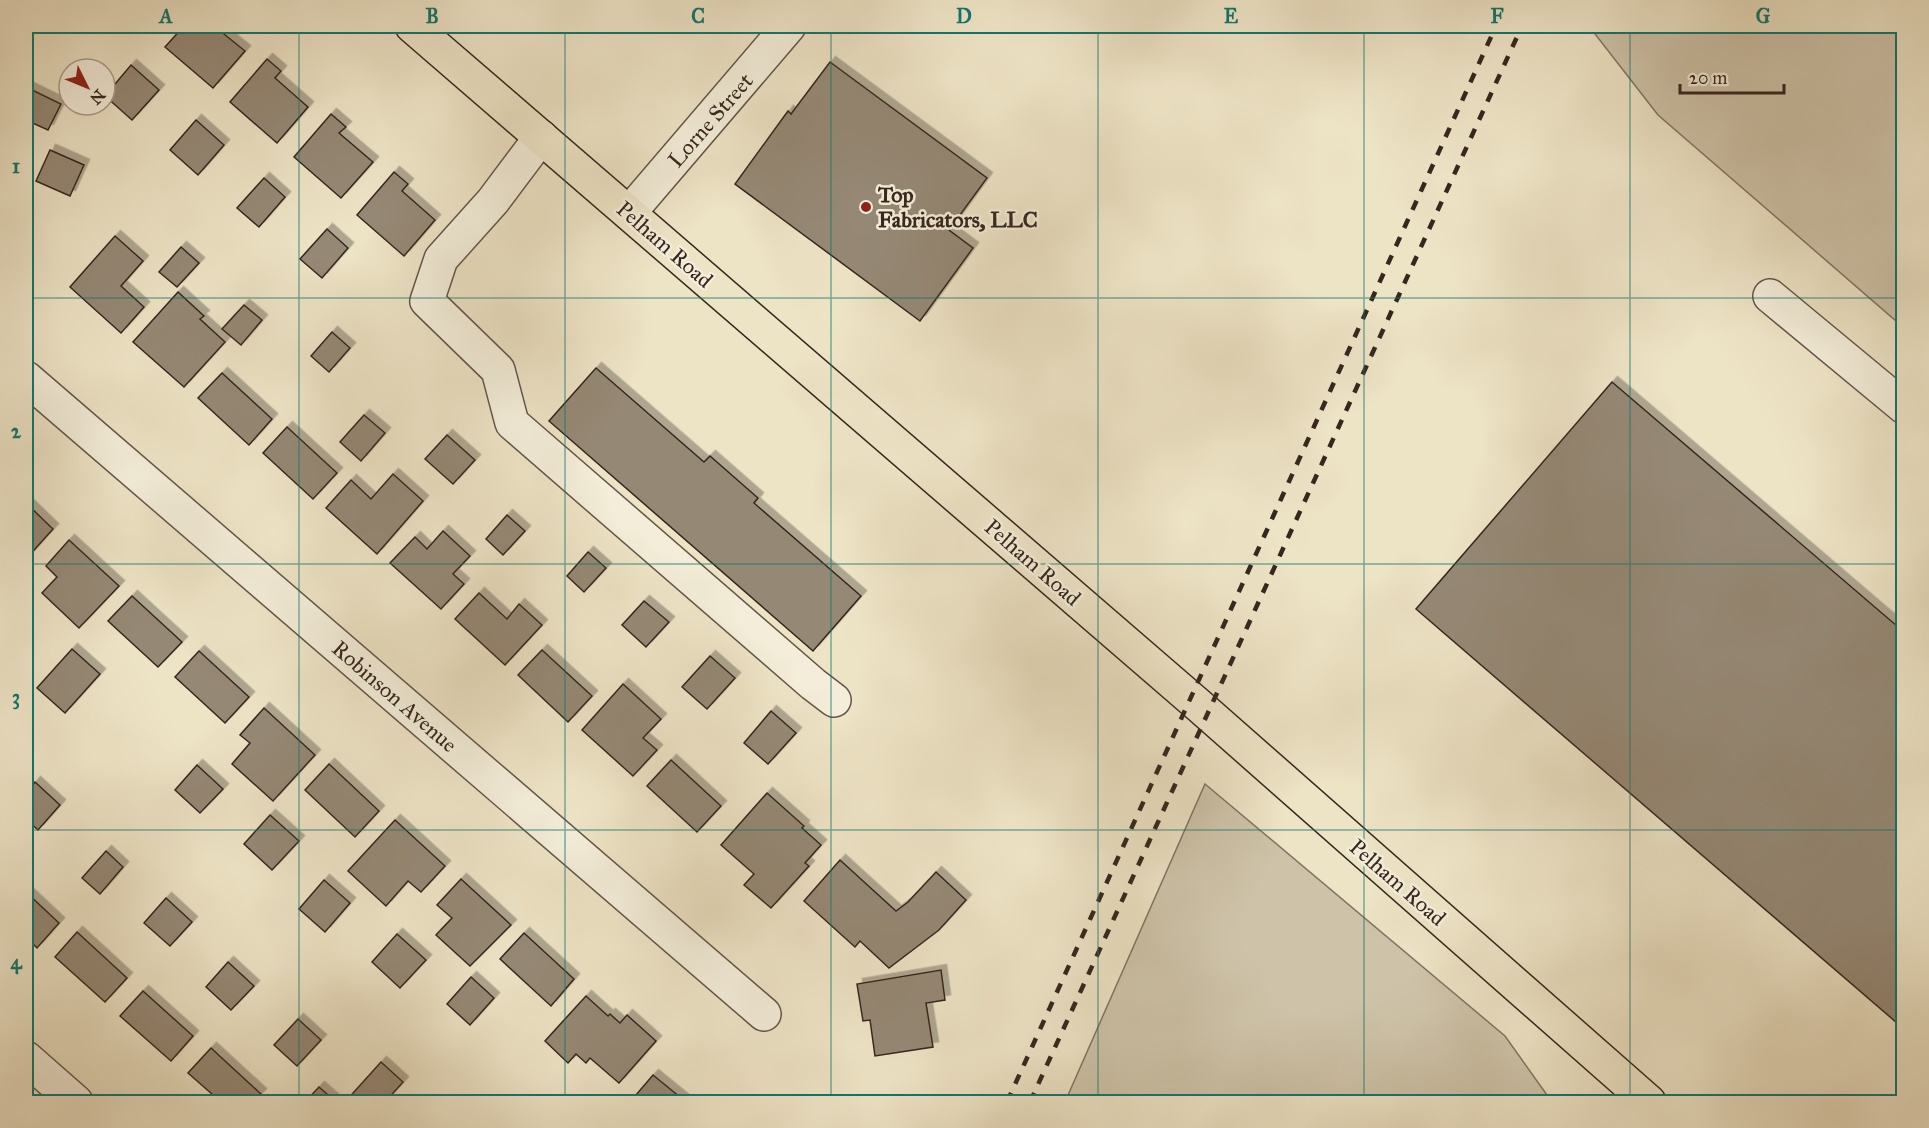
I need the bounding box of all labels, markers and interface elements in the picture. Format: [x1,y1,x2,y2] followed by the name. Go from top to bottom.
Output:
[157,4,173,28] text: A
[425,4,439,28] text: B
[691,4,705,28] text: C
[956,4,972,28] text: D
[1224,4,1239,28] text: E
[1490,4,1504,28] text: F
[1756,4,1771,28] text: G
[57,57,117,117] north arrow
[1680,57,1784,95] scale bar
[662,67,759,173] street label: Lorne Street
[1689,67,1727,89] text: 20 m
[86,85,109,109] text: N
[12,154,20,178] text: 1
[877,181,1038,233] place label: Top Fabricators, LLC
[611,195,718,294] street label: Pelham Road
[859,200,873,214] marker: Top Fabricators, LLC
[11,419,22,443] text: 2
[979,513,1086,612] street label: Pelham Road
[327,635,463,758] street label: Robinson Avenue
[12,685,20,710] text: 3
[1344,833,1451,932] street label: Pelham Road
[10,950,22,975] text: 4

